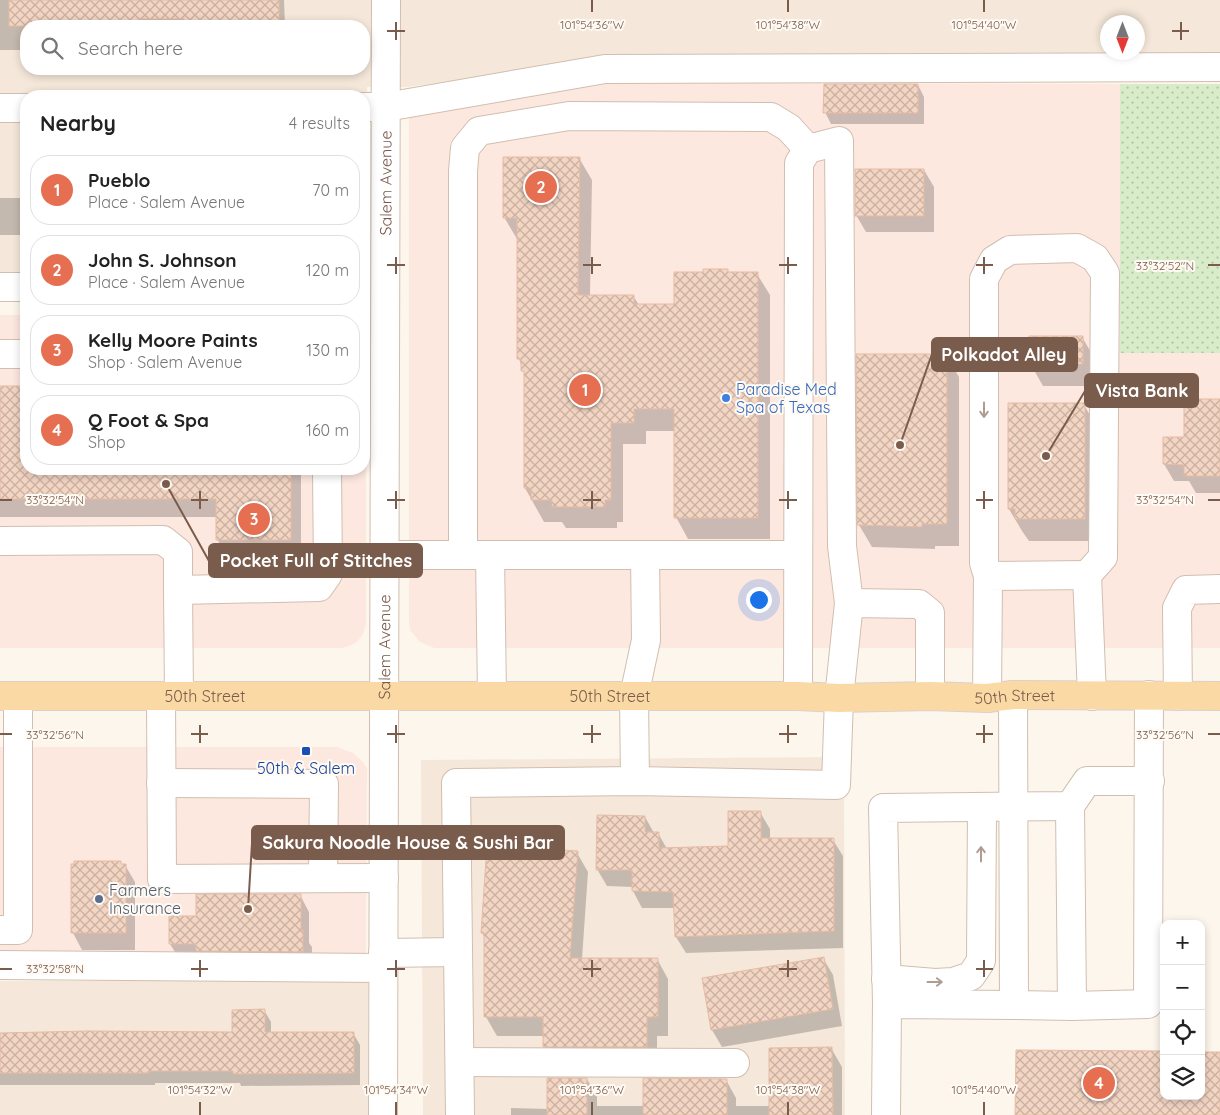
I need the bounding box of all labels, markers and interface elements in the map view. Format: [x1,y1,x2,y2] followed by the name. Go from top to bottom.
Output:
[1100,15,1145,60] north arrow
[560,17,624,32] text: 101°54'36"W
[756,17,820,32] text: 101°54'38"W
[952,17,1017,32] text: 101°54'40"W
[20,20,370,75] search box
[38,34,66,62] icon: search
[78,36,183,60] text: Search here
[40,110,116,136] text: Nearby
[289,113,350,133] text: 4 results
[375,130,396,236] street label: Salem Avenue
[88,168,150,192] text: Pueblo
[525,168,557,206] pin: 2
[54,180,60,200] text: 1
[312,180,349,200] text: 70 m
[88,192,245,212] text: Place · Salem Avenue
[88,248,237,272] text: John S. Johnson
[1136,258,1194,273] text: 33°32'52"N
[52,260,62,280] text: 2
[306,260,349,280] text: 120 m
[88,272,245,292] text: Place · Salem Avenue
[88,328,258,352] text: Kelly Moore Paints
[932,338,1077,371] callout: Polkadot Alley
[53,340,61,360] text: 3
[306,340,349,360] text: 130 m
[941,343,1067,366] text: Polkadot Alley
[88,352,242,372] text: Shop · Salem Avenue
[569,371,601,409] pin: 1
[1085,374,1198,407] callout: Vista Bank
[736,379,837,417] place label: Paradise Med Spa of Texas
[1096,379,1188,402] text: Vista Bank
[720,392,732,404] marker: Paradise Med Spa of Texas
[979,402,989,418] one-way arrow
[88,408,209,432] text: Q Foot & Spa
[52,420,62,440] text: 4
[306,420,349,440] text: 160 m
[88,432,125,452] text: Shop
[26,492,84,507] text: 33°32'54"N
[1136,492,1194,507] text: 33°32'54"N
[238,500,270,538] pin: 3
[209,544,422,577] callout: Pocket Full of Stitches
[220,549,412,572] text: Pocket Full of Stitches
[746,587,772,613] your location
[374,594,394,700] street label: Salem Avenue
[974,685,1055,708] street label: 50th Street
[165,686,245,706] street label: 50th Street
[570,686,650,706] street label: 50th Street
[26,727,84,742] text: 33°32'56"N
[1136,727,1194,742] text: 33°32'56"N
[300,745,312,757] marker: 50th & Salem
[257,758,355,778] place label: 50th & Salem
[252,826,564,859] callout: Sakura Noodle House & Sushi Bar
[262,831,554,854] text: Sakura Noodle House & Sushi Bar
[976,846,986,862] one-way arrow
[109,880,181,918] place label: Farmers Insurance
[93,893,105,905] marker: Farmers Insurance
[1160,920,1205,1100] map controls
[1160,920,1205,965] button: +
[26,961,84,976] text: 33°32'58"N
[1160,965,1205,1010] button: −
[927,978,943,987] one-way arrow
[1160,1010,1205,1055] button: locate
[1160,1055,1205,1100] button: layers
[1083,1064,1115,1102] pin: 4
[168,1082,233,1097] text: 101°54'32"W
[364,1082,428,1097] text: 101°54'34"W
[560,1082,624,1097] text: 101°54'36"W
[756,1082,820,1097] text: 101°54'38"W
[952,1082,1017,1097] text: 101°54'40"W

